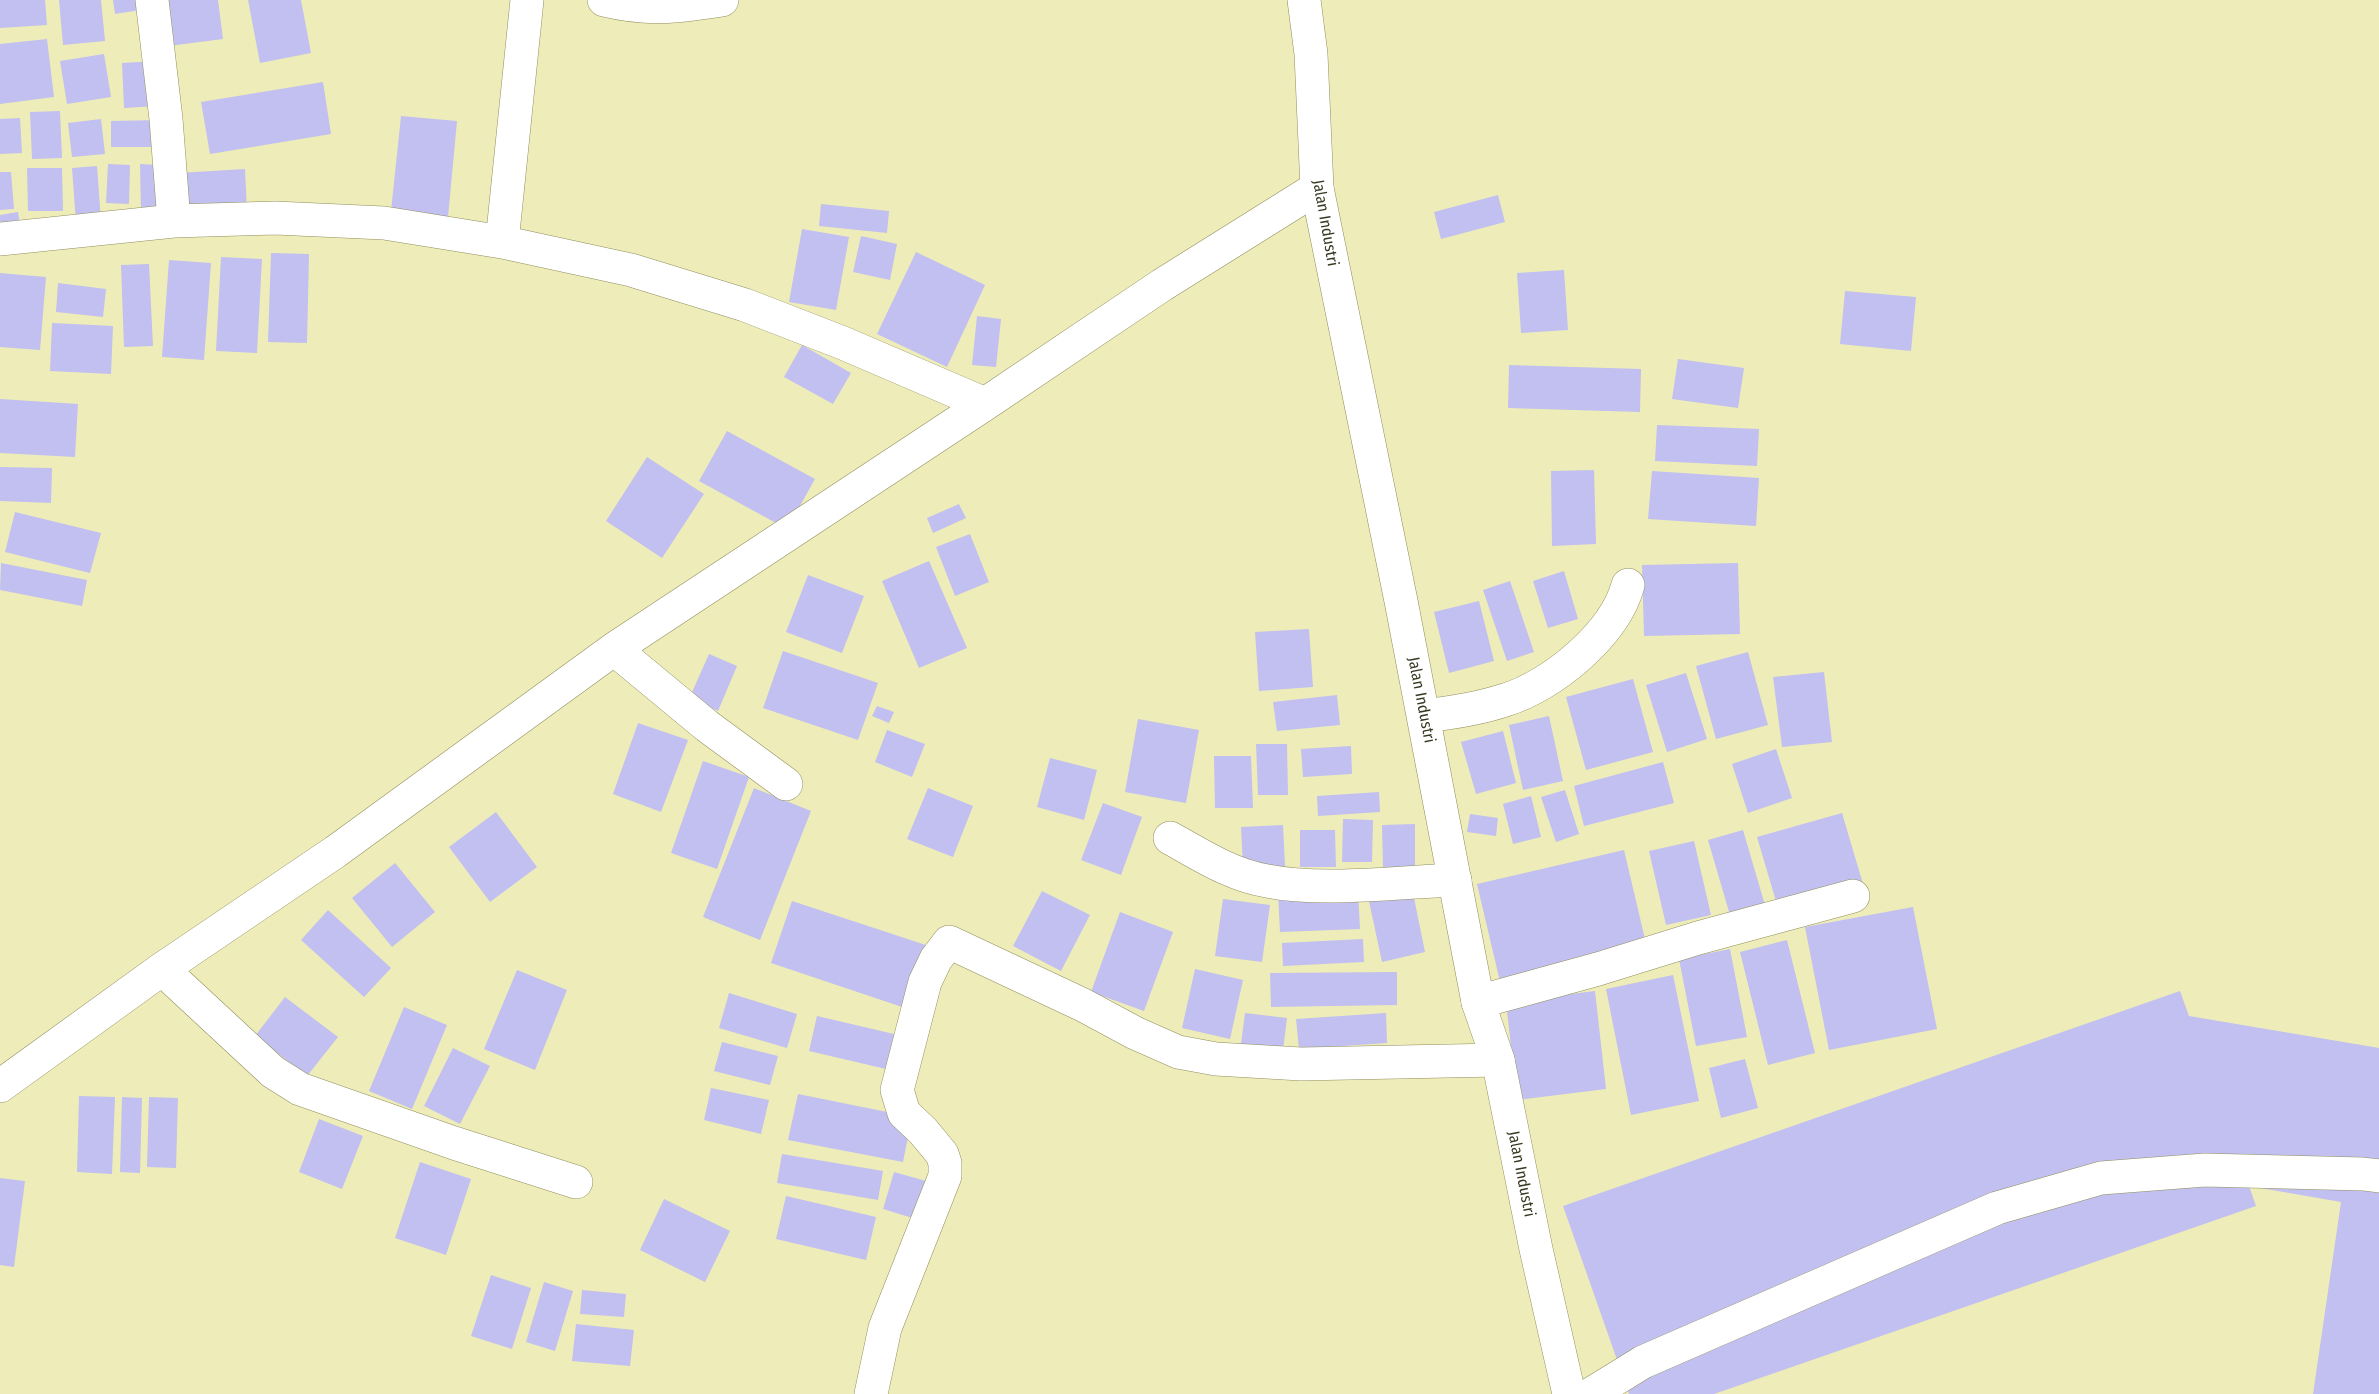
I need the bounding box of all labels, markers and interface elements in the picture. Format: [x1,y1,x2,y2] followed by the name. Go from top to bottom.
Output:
[1308,178,1342,268] street label: Jalan Industri
[1403,655,1439,745] street label: Jalan Industri
[1503,1129,1539,1219] street label: Jalan Industri

